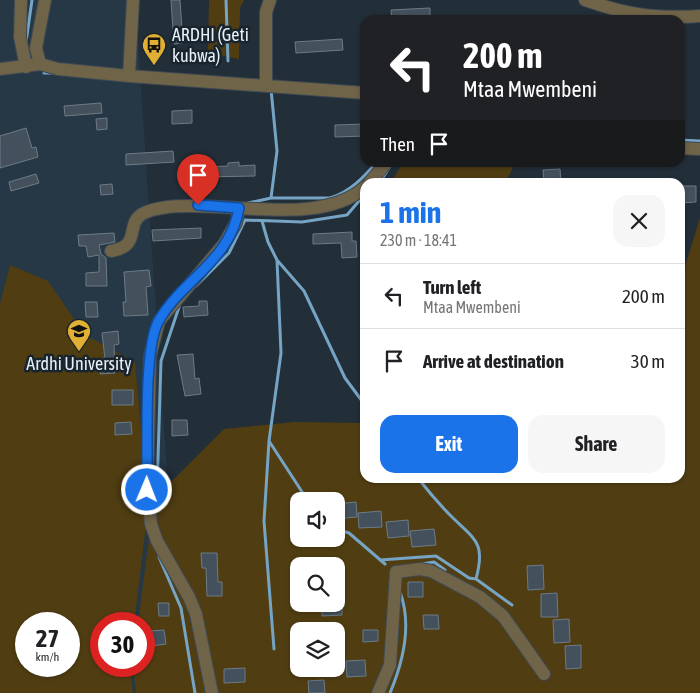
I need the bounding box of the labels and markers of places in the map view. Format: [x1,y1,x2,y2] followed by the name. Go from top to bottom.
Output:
[172,24,249,66] place label: ARDHI (Geti kubwa)
[141,32,167,66] bus stop icon: ARDHI (Geti kubwa)
[177,154,219,205] pin
[66,318,92,352] school or university icon: Ardhi University
[26,353,132,374] place label: Ardhi University

